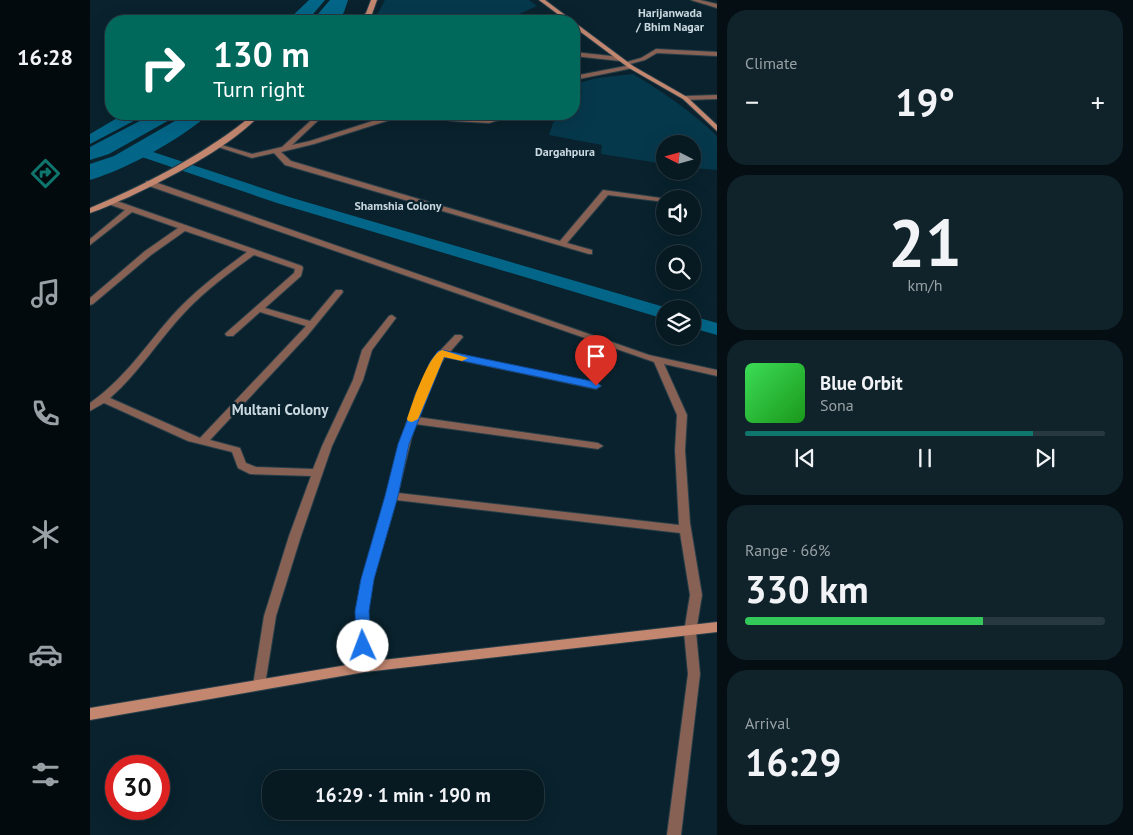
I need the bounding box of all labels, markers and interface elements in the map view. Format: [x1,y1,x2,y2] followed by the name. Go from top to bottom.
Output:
[635,5,705,34] district label: Harijanwada / Bhim Nagar
[213,31,310,77] text: 130 m
[130,35,195,100] icon: right
[17,43,73,71] text: 16:28
[745,53,797,73] text: Climate
[213,75,305,103] text: Turn right
[895,77,955,126] text: 19°
[745,83,759,120] text: −
[1091,83,1105,120] text: +
[656,135,701,180] north arrow
[656,135,701,345] map controls
[535,144,595,159] district label: Dargahpura
[28,156,63,191] icon: directions
[656,190,701,235] button: sound
[354,198,442,213] district label: Shamshia Colony
[888,200,962,284] text: 21
[656,245,701,290] button: search
[907,275,943,295] text: km/h
[28,276,63,311] icon: music
[656,300,701,345] button: layers
[575,335,617,386] pin
[582,342,610,370] icon: arrive
[820,371,903,395] text: Blue Orbit
[820,395,854,415] text: Sona
[28,396,63,431] icon: phone
[232,400,329,419] district label: Multani Colony
[791,444,819,472] icon: previous
[911,444,939,472] icon: pause
[1031,444,1059,472] icon: next
[28,517,63,552] icon: climate
[745,540,830,560] text: Range · 66%
[745,564,869,613] text: 330 km
[336,619,388,671] position arrow
[28,637,63,672] icon: car
[745,713,790,733] text: Arrival
[745,737,841,786] text: 16:29
[105,755,170,820] speed limit sign: 30
[28,757,63,792] icon: filters
[315,783,491,807] text: 16:29 · 1 min · 190 m

